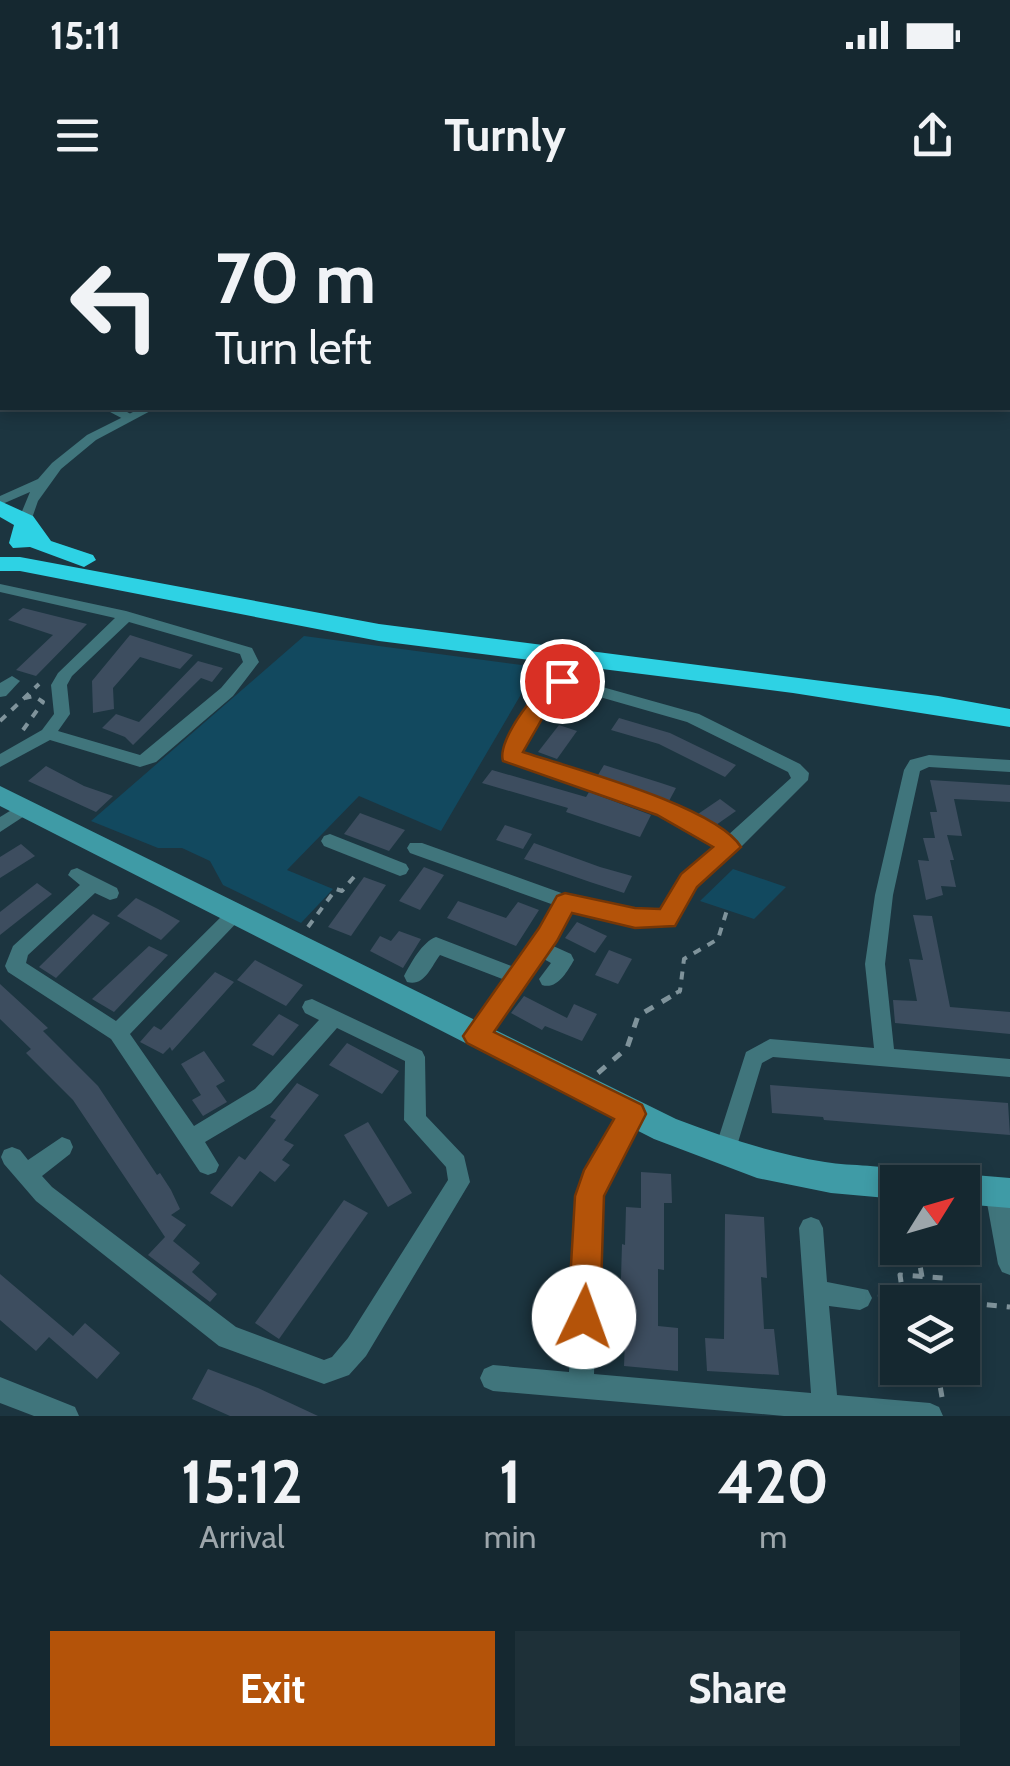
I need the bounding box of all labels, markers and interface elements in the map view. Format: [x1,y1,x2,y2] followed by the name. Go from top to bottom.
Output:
[50,12,121,59] text: 15:11
[50,108,105,163] icon: menu
[444,108,566,162] text: Turnly
[905,108,960,163] icon: share
[215,235,376,321] text: 70 m
[50,240,180,370] icon: left
[215,321,372,375] text: Turn left
[520,639,605,724] pin
[535,654,590,709] icon: arrive
[880,1165,980,1265] north arrow
[880,1165,980,1385] map controls
[532,1265,636,1369] position arrow
[880,1285,980,1385] button: layers
[181,1445,303,1518] text: 15:12
[499,1445,521,1518] text: 1
[718,1445,829,1518] text: 420
[199,1517,284,1556] text: Arrival
[484,1517,536,1556] text: min
[759,1517,787,1556] text: m
[50,1631,495,1746] button: Exit
[515,1631,960,1746] button: Share

